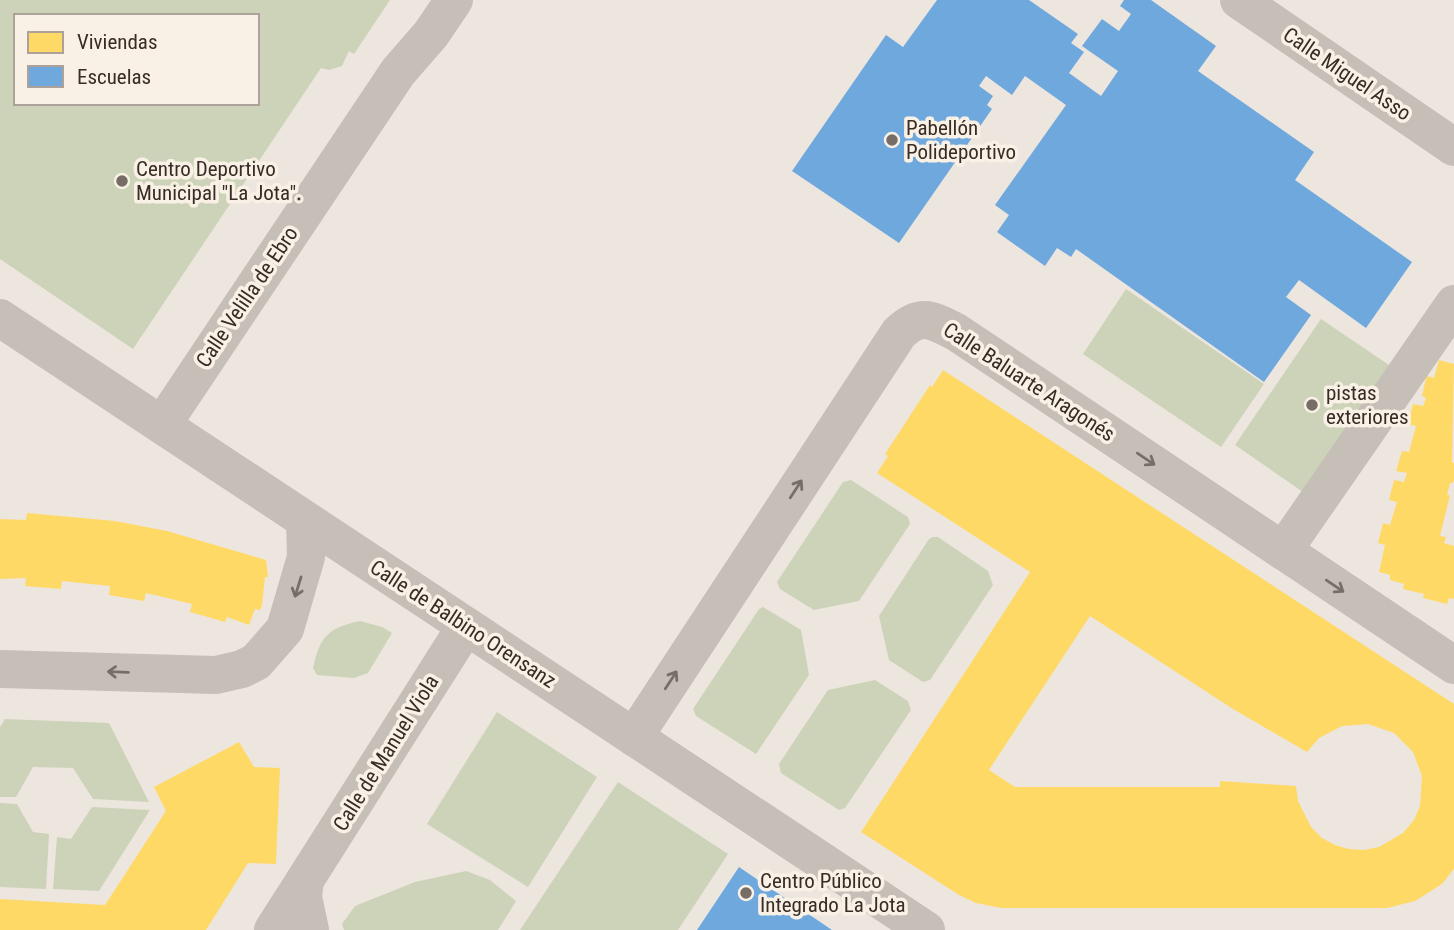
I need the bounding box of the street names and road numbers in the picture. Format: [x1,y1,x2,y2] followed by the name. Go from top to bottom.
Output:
[1279,22,1415,126] street label: Calle Miguel Asso
[191,222,303,372] street label: Calle Velilla de Ebro
[939,318,1119,446] street label: Calle Baluarte Aragonés
[366,555,560,693] street label: Calle de Balbino Orensanz
[328,671,444,835] street label: Calle de Manuel Viola

